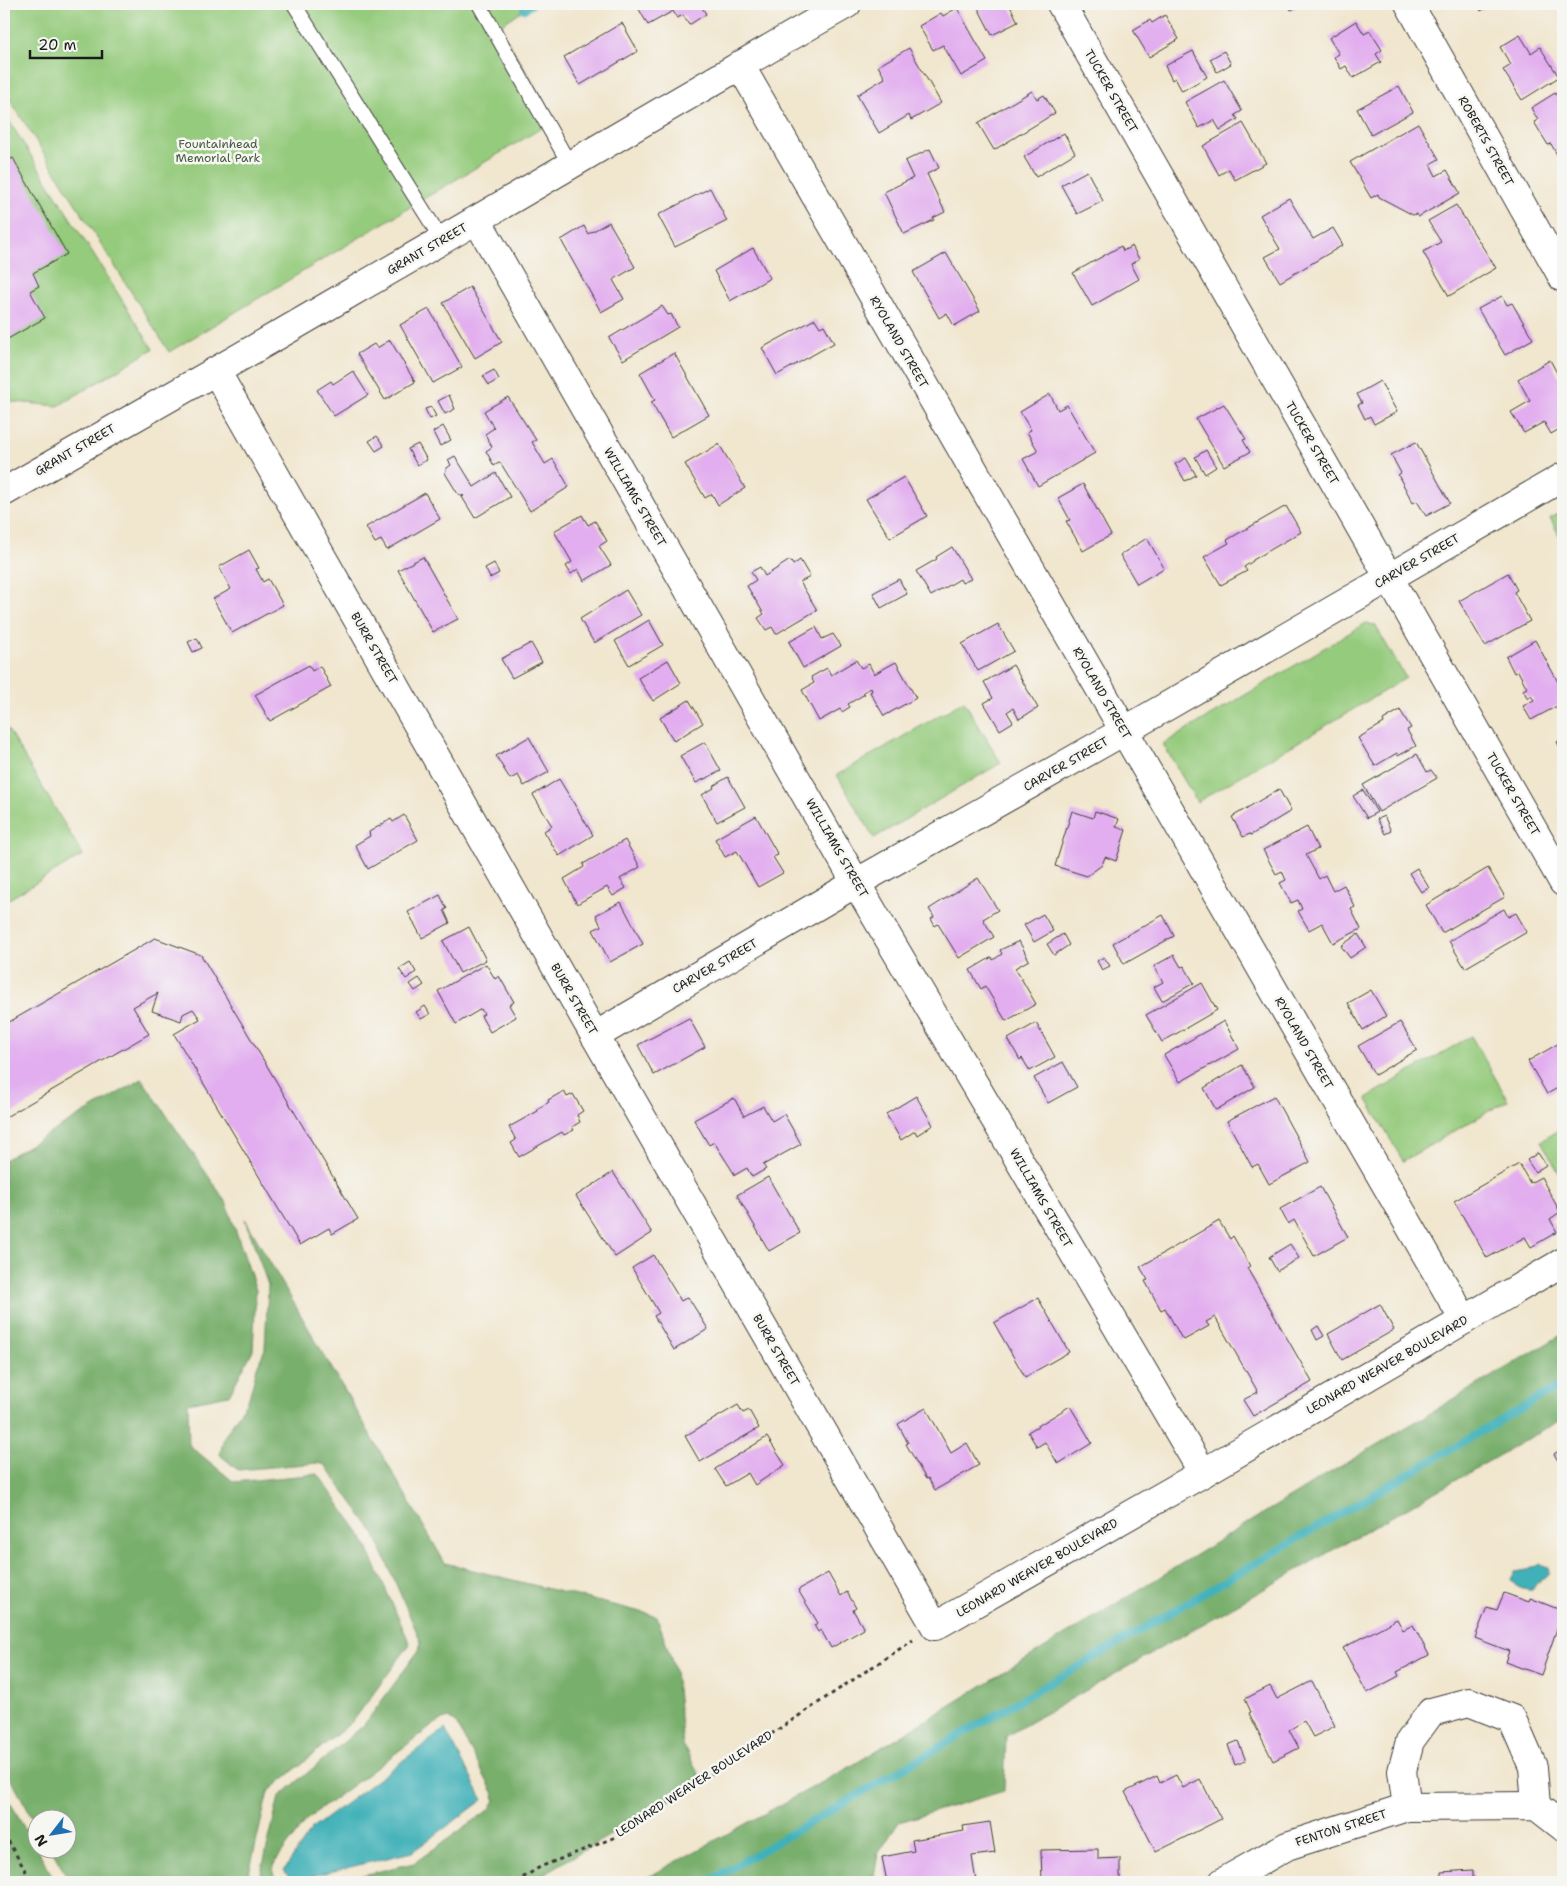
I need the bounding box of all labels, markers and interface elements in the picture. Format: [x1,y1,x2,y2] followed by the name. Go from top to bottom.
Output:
[30,28,102,60] scale bar
[38,35,77,55] text: 20 m
[1081,46,1142,136] street label: TUCKER STREET
[1455,93,1518,189] street label: ROBERTS STREET
[176,136,261,166] park label: Fountainhead Memorial Park
[384,219,471,279] street label: GRANT STREET
[866,293,932,392] street label: RYOLAND STREET
[1282,398,1343,488] street label: TUCKER STREET
[32,420,119,480] street label: GRANT STREET
[600,445,670,550] street label: WILLIAMS STREET
[1371,530,1463,592] street label: CARVER STREET
[347,609,401,687] street label: BURR STREET
[1069,644,1135,743] street label: RYOLAND STREET
[1020,733,1112,795] street label: CARVER STREET
[1483,749,1544,839] street label: TUCKER STREET
[802,796,872,901] street label: WILLIAMS STREET
[669,935,761,997] street label: CARVER STREET
[547,960,601,1038] street label: BURR STREET
[1271,994,1337,1093] street label: RYOLAND STREET
[1006,1146,1076,1251] street label: WILLIAMS STREET
[749,1311,803,1389] street label: BURR STREET
[1303,1312,1471,1418] street label: LEONARD WEAVER BOULEVARD
[953,1515,1121,1621] street label: LEONARD WEAVER BOULEVARD
[612,1727,776,1841] street label: LEONARD WEAVER BOULEVARD
[1293,1806,1389,1850] street label: FENTON STREET
[28,1808,78,1858] north arrow
[30,1831,51,1850] text: N

